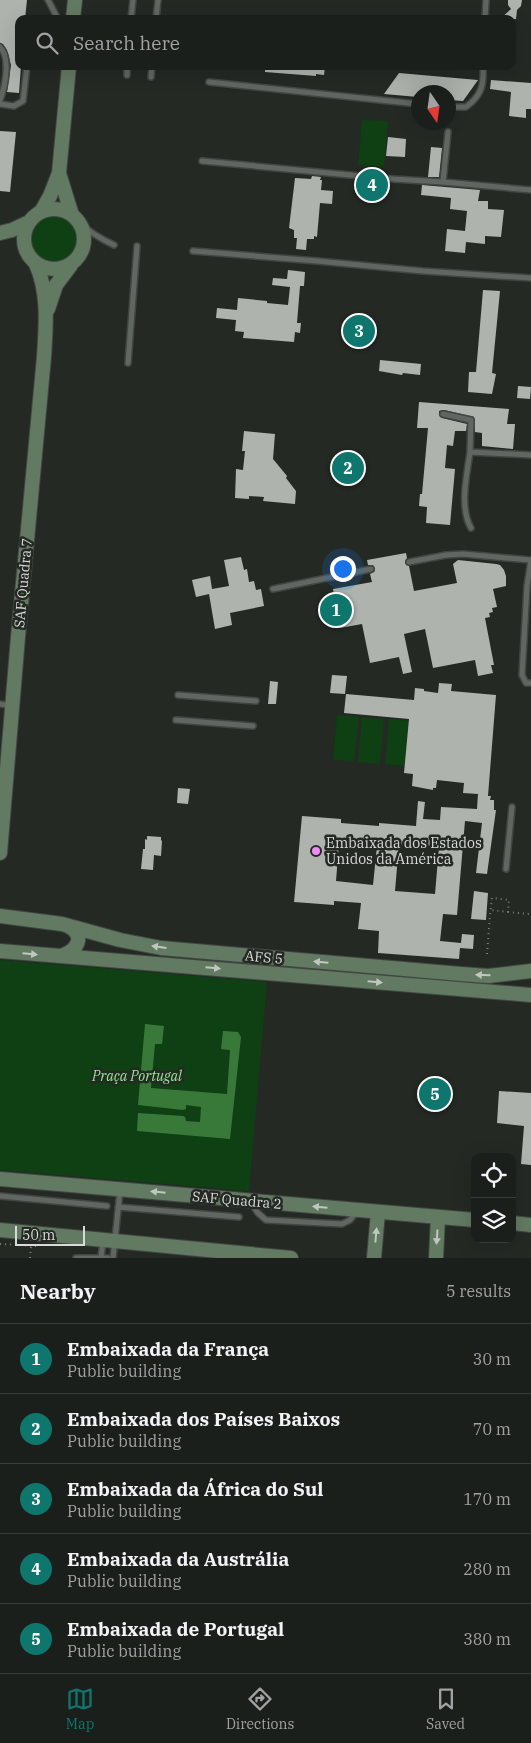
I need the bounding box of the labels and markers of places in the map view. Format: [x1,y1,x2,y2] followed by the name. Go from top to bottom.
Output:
[356,166,388,204] pin: 4
[343,312,375,350] pin: 3
[332,449,364,487] pin: 2
[320,591,352,629] pin: 1
[326,834,482,868] place label: Embaixada dos Estados Unidos da América
[310,845,322,857] marker: Embaixada dos Estados Unidos da América
[419,1075,451,1113] pin: 5

